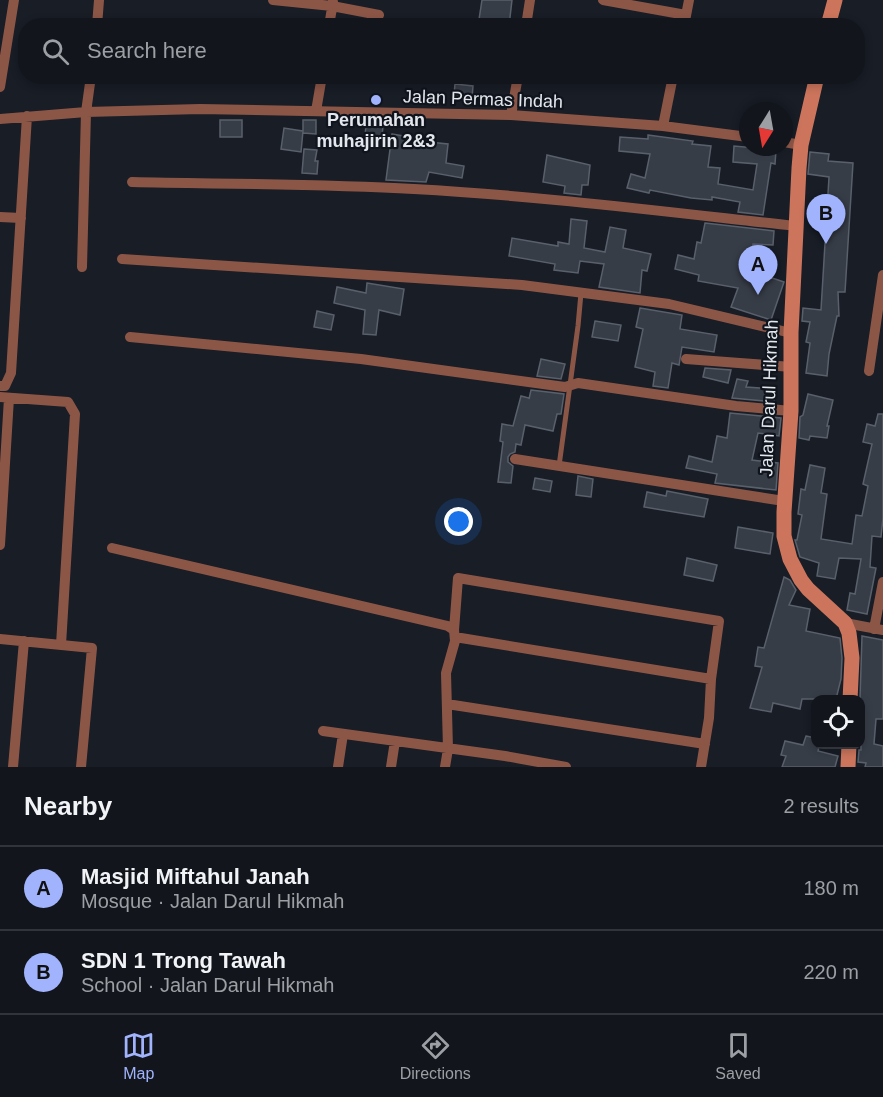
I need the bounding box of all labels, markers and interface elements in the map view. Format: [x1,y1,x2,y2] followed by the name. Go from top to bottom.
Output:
[18,18,865,84] search box
[39,35,72,68] icon: search
[87,38,207,63] text: Search here
[403,86,563,112] street label: Jalan Permas Indah
[369,93,383,107] marker: Perumahan muhajirin 2&3
[739,102,793,156] north arrow
[316,110,436,151] place label: Perumahan muhajirin 2&3
[806,194,846,244] pin: B
[738,246,777,295] pin: A
[756,319,782,477] street label: Jalan Darul Hikmah
[444,507,473,536] your location
[811,695,865,749] map controls
[811,695,865,749] button: locate
[24,791,112,821] text: Nearby
[783,795,859,817] text: 2 results
[81,864,310,889] text: Masjid Miftahul Janah
[36,877,51,899] text: A
[803,877,859,899] text: 180 m
[81,890,344,912] text: Mosque · Jalan Darul Hikmah
[81,948,286,973] text: SDN 1 Trong Tawah
[36,961,51,983] text: B
[803,961,859,983] text: 220 m
[81,974,334,996] text: School · Jalan Darul Hikmah
[122,1029,155,1083] tab: Map
[400,1029,471,1083] tab: Directions
[715,1029,761,1083] tab: Saved

